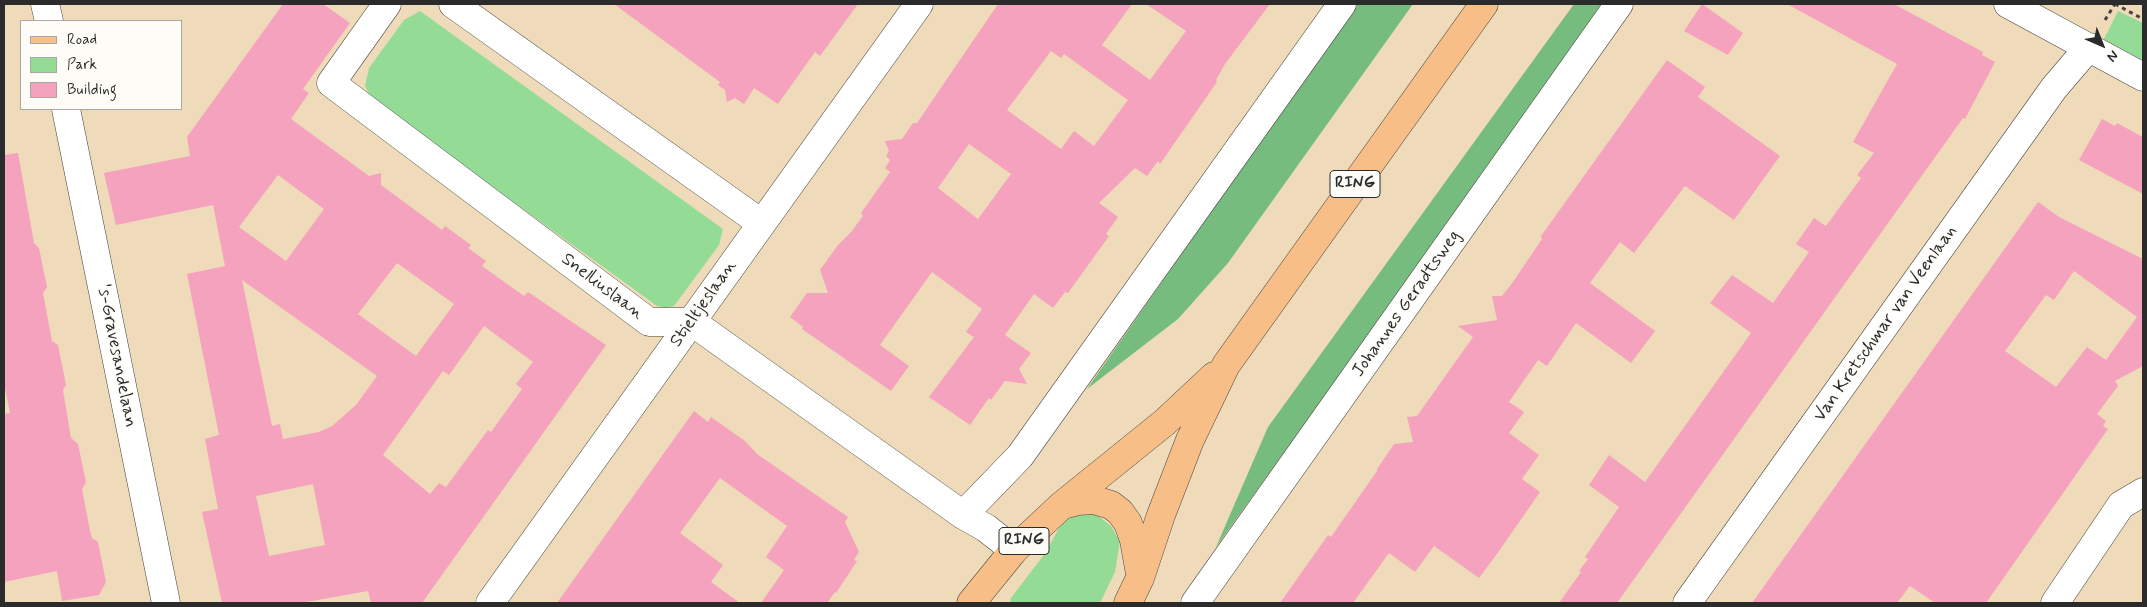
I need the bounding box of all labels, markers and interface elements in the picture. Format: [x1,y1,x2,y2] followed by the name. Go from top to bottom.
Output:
[20,20,182,110] legend
[2077,20,2127,70] north arrow
[67,30,97,50] text: Road
[2103,46,2122,65] text: N
[67,55,97,75] text: Park
[67,80,117,100] text: Building
[1330,170,1380,198] road number: RING
[1810,222,1962,426] street label: Van Kretschmar van Veenlaan
[1348,227,1466,381] street label: Johannes Geradtsweg
[557,249,647,325] street label: Snelliuslaan
[666,256,742,352] street label: Stieltjeslaan
[92,283,140,429] street label: 's-Gravesandelaan
[999,528,1049,554] road number: RING

